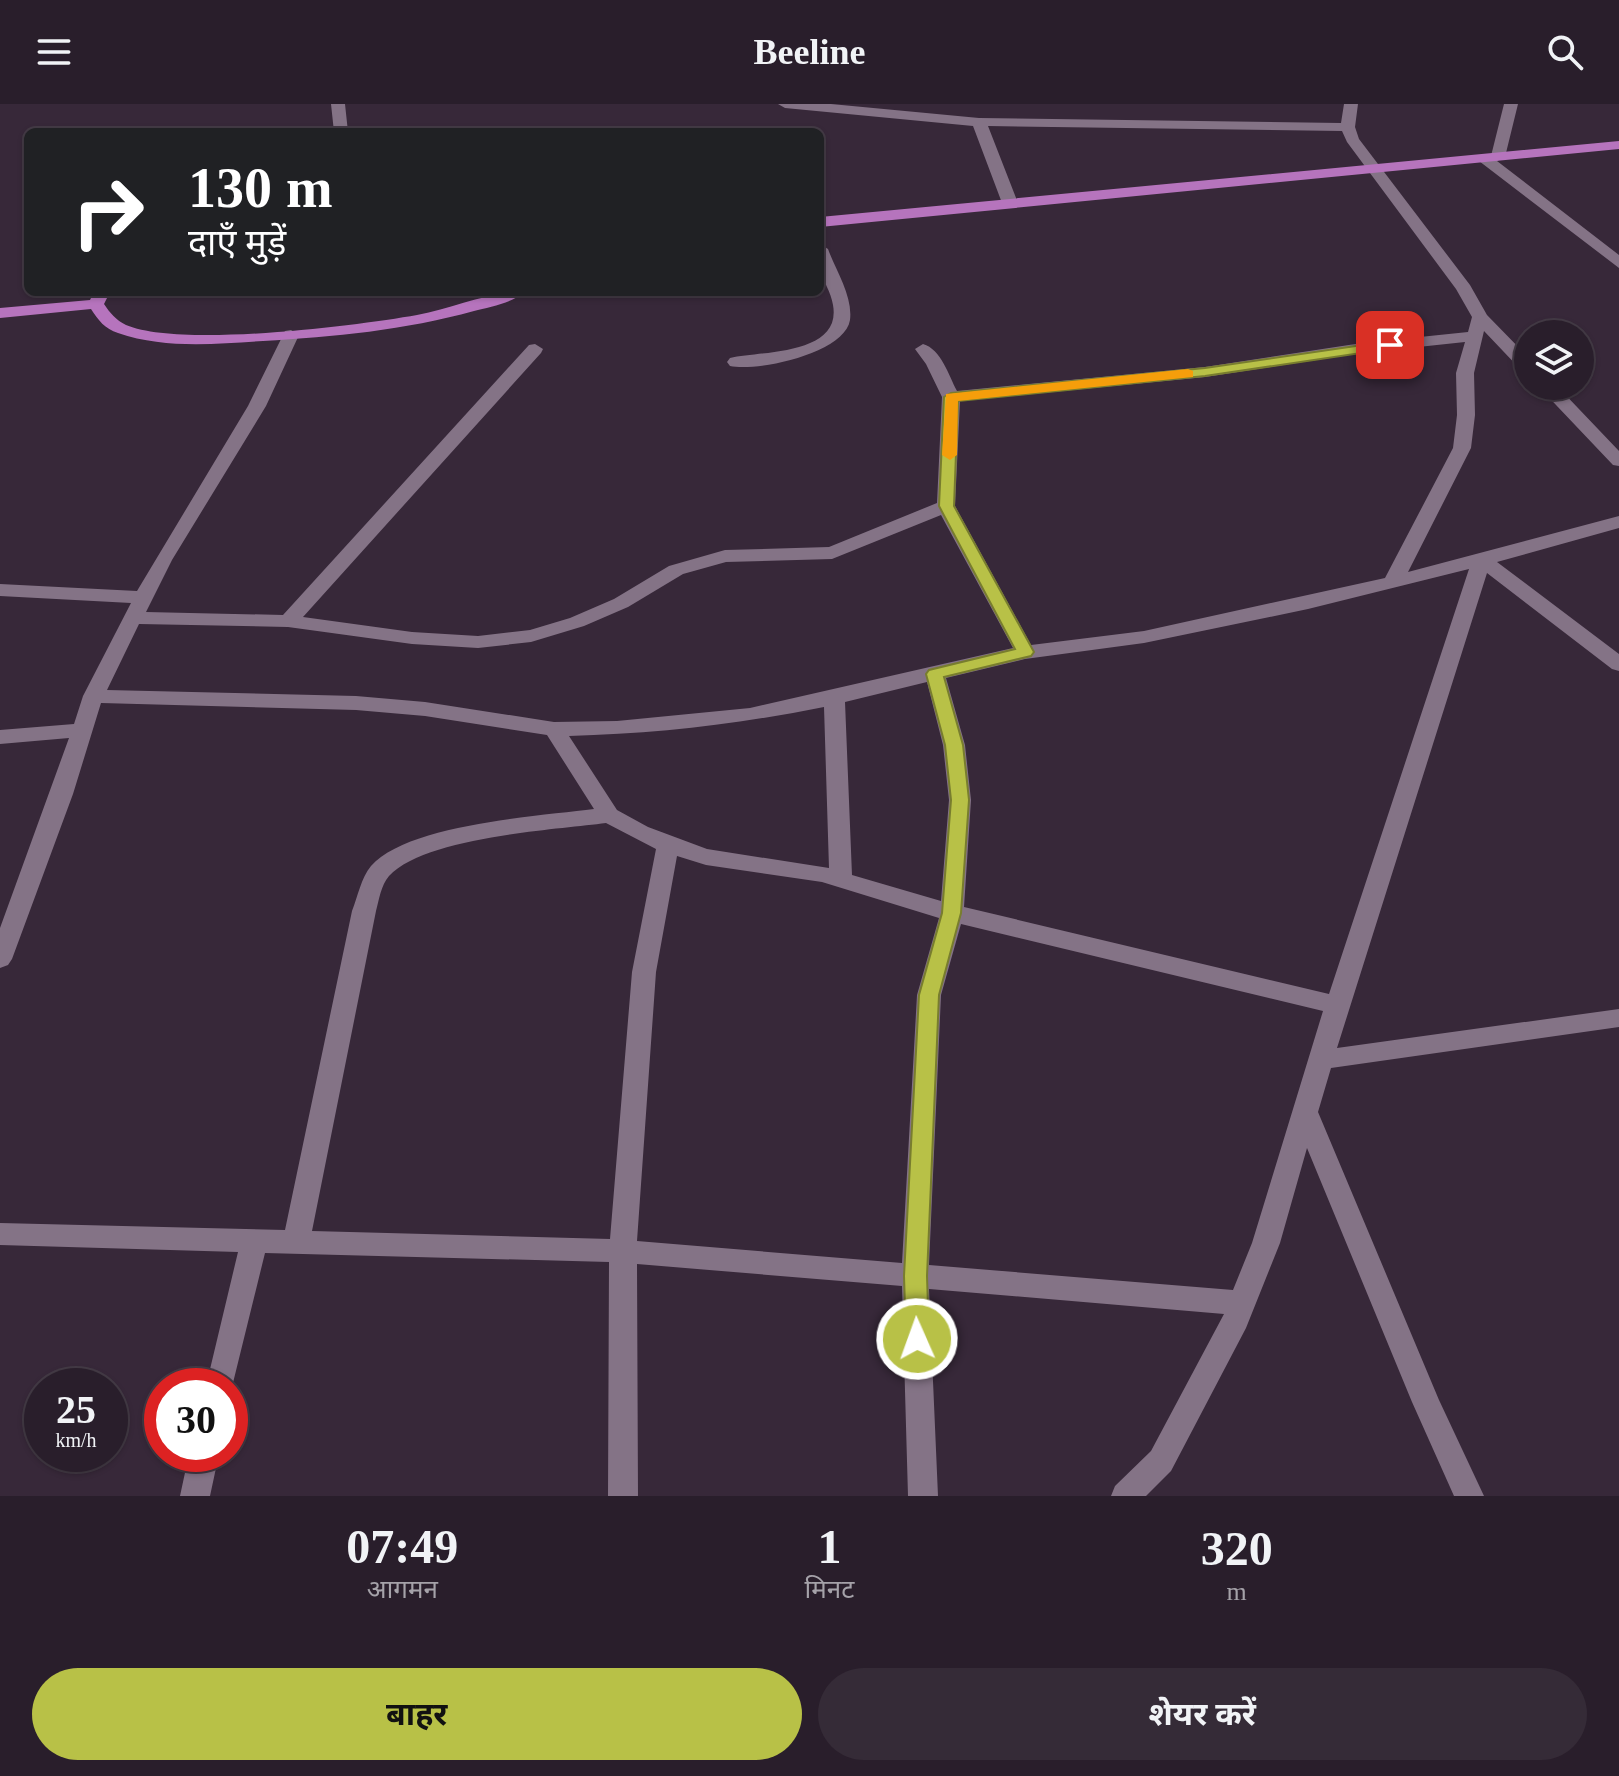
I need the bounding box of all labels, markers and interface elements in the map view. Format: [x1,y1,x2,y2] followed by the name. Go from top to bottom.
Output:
[32,30,76,74] icon: menu
[1543,30,1587,74] icon: search
[754,32,865,72] text: Beeline
[188,157,333,219] text: 130 m
[56,160,160,264] icon: right
[188,223,286,263] text: दाएँ मुड़ें
[1356,311,1424,379] pin
[1514,320,1594,400] map controls
[1514,320,1594,400] button: layers
[1368,323,1412,367] icon: arrive
[875,1297,959,1381] position arrow
[144,1368,248,1472] speed limit sign: 30
[56,1387,96,1432] text: 25
[55,1429,97,1451] text: km/h
[346,1520,458,1573] text: 07:49
[817,1520,841,1573] text: 1
[1201,1522,1273,1575] text: 320
[367,1575,438,1604] text: आगमन
[805,1575,854,1604] text: मिनट
[1227,1577,1247,1606] text: m
[32,1668,802,1760] button: बाहर
[818,1668,1587,1760] button: शेयर करें

